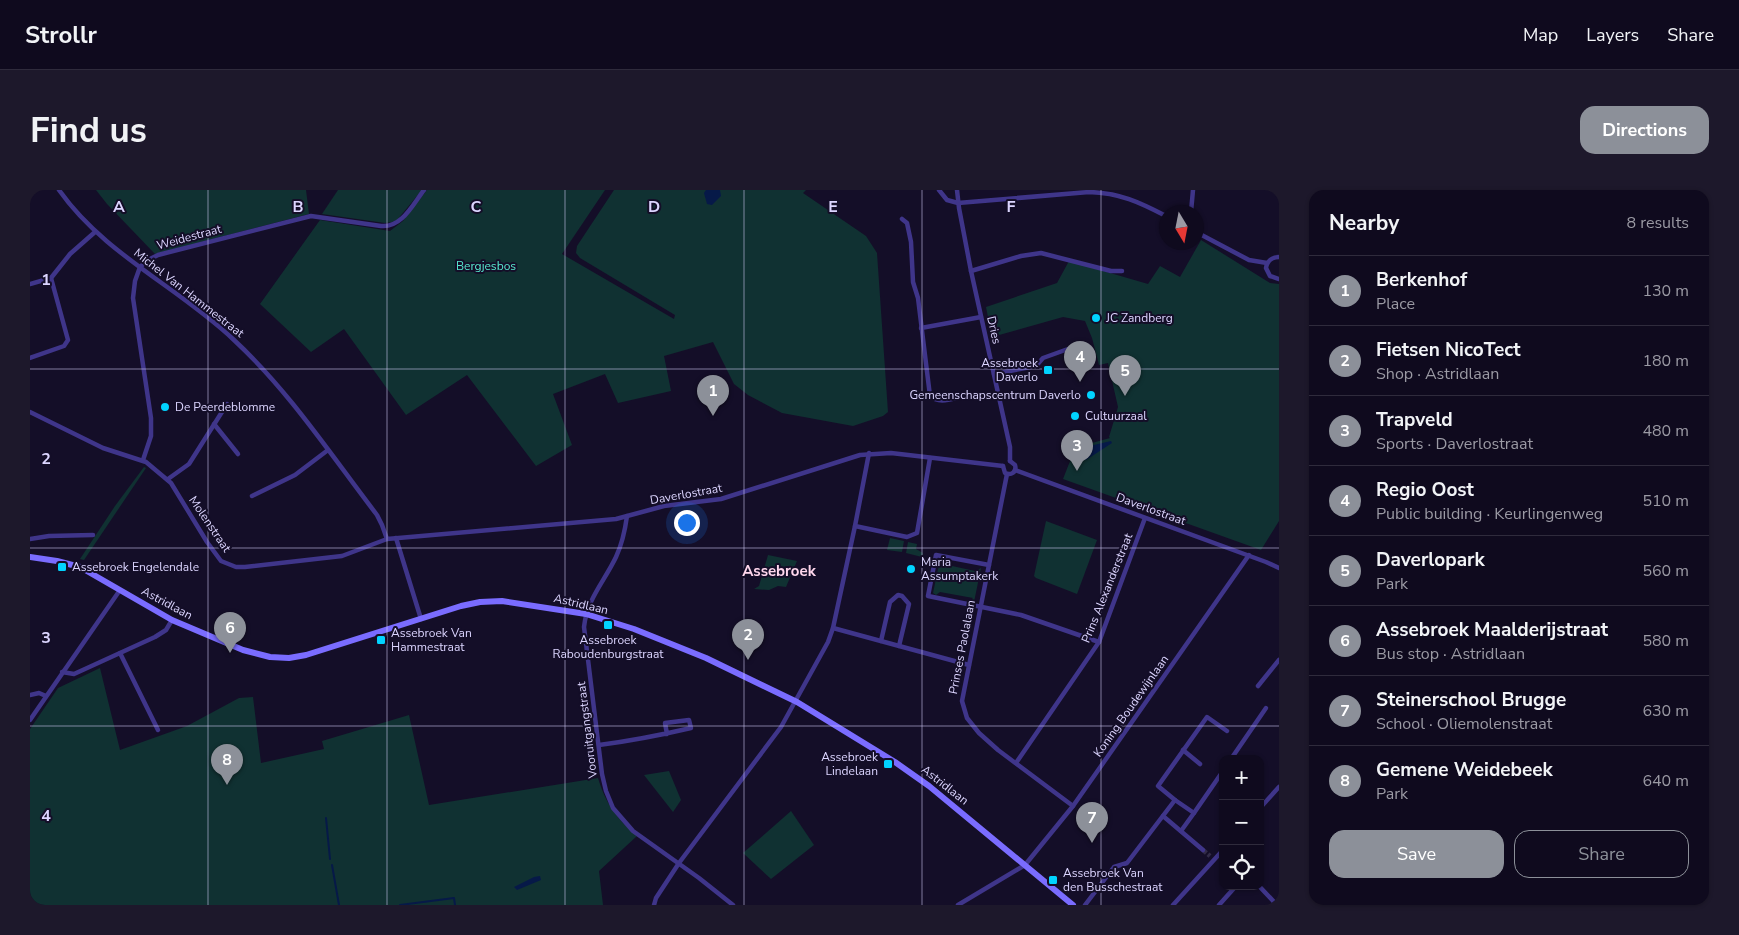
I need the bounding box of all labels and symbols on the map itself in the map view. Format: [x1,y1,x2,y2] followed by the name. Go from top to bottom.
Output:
[113,196,125,218] text: A
[292,196,304,218] text: B
[471,196,482,218] text: C
[648,196,660,218] text: D
[828,196,838,218] text: E
[1007,196,1016,218] text: F
[1159,205,1204,250] north arrow
[155,221,224,253] street label: Weidestraat
[131,245,248,342] street label: Michel Van Hammestraat
[456,258,516,274] park label: Bergjesbos
[41,269,51,291] text: 1
[1105,310,1173,326] place label: JC Zandberg
[1090,312,1102,324] marker: JC Zandberg
[983,314,1005,346] street label: Dries
[1064,341,1096,382] pin: 4
[981,355,1039,385] place label: Assebroek Daverlo
[1109,355,1141,396] pin: 5
[1042,364,1054,376] marker: Assebroek Daverlo
[697,375,729,416] pin: 1
[909,387,1081,403] place label: Gemeenschapscentrum Daverlo
[1085,389,1097,401] marker: Gemeenschapscentrum Daverlo
[175,399,275,415] place label: De Peerdeblomme
[159,401,171,413] marker: De Peerdeblomme
[1085,408,1147,424] place label: Cultuurzaal
[1069,410,1081,422] marker: Cultuurzaal
[1061,430,1093,471] pin: 3
[41,448,51,470] text: 2
[649,480,724,508] street label: Daverlostraat
[1114,489,1189,529] street label: Daverlostraat
[185,493,235,556] street label: Molenstraat
[674,510,700,536] your location
[1078,530,1137,645] street label: Prins Alexanderstraat
[921,554,999,584] place label: Maria Assumptakerk
[72,559,199,575] place label: Assebroek Engelendale
[56,561,68,573] marker: Assebroek Engelendale
[742,561,817,581] district label: Assebroek
[905,563,917,575] marker: Maria Assumptakerk
[139,583,195,623] street label: Astridlaan
[552,590,610,618] street label: Astridlaan
[945,598,979,696] street label: Prinses Paolalaan
[214,612,246,653] pin: 6
[602,619,614,631] marker: Assebroek Raboudenburgstraat
[732,619,764,660] pin: 2
[391,625,472,655] place label: Assebroek Van Hammestraat
[41,627,51,649] text: 3
[552,632,664,662] place label: Assebroek Raboudenburgstraat
[375,634,387,646] marker: Assebroek Van Hammestraat
[1090,652,1172,760] street label: Koning Boudewijnlaan
[573,680,601,780] street label: Vooruitgangstraat
[211,744,243,785] pin: 8
[821,749,879,779] place label: Assebroek Lindelaan
[882,758,894,770] marker: Assebroek Lindelaan
[918,762,972,808] street label: Astridlaan
[1076,802,1108,843] pin: 7
[41,805,51,827] text: 4
[1063,865,1163,895] place label: Assebroek Van den Busschestraat
[1047,874,1059,886] marker: Assebroek Van den Busschestraat

